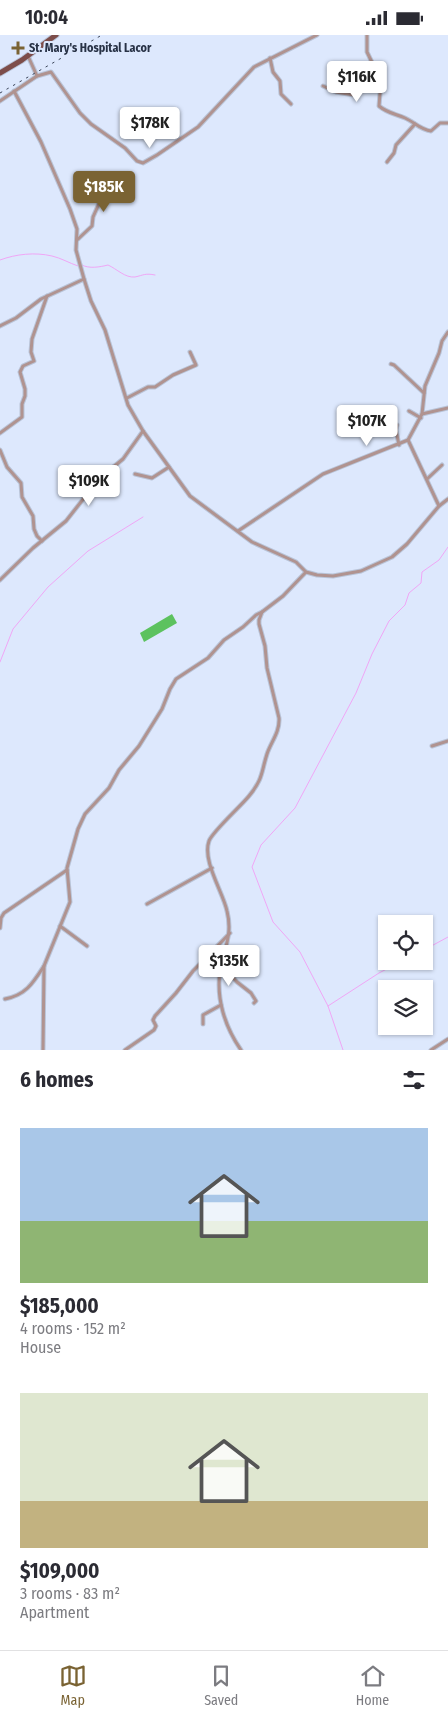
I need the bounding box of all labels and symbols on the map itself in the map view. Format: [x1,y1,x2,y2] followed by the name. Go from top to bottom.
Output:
[11,41,25,55] marker: St. Mary's Hospital Lacor
[29,41,152,55] place label: St. Mary's Hospital Lacor
[322,61,392,103] pin: $116K
[115,107,185,149] pin: $178K
[69,171,139,213] pin: $185K
[332,405,402,447] pin: $107K
[54,465,124,507] pin: $109K
[194,945,264,987] pin: $135K

